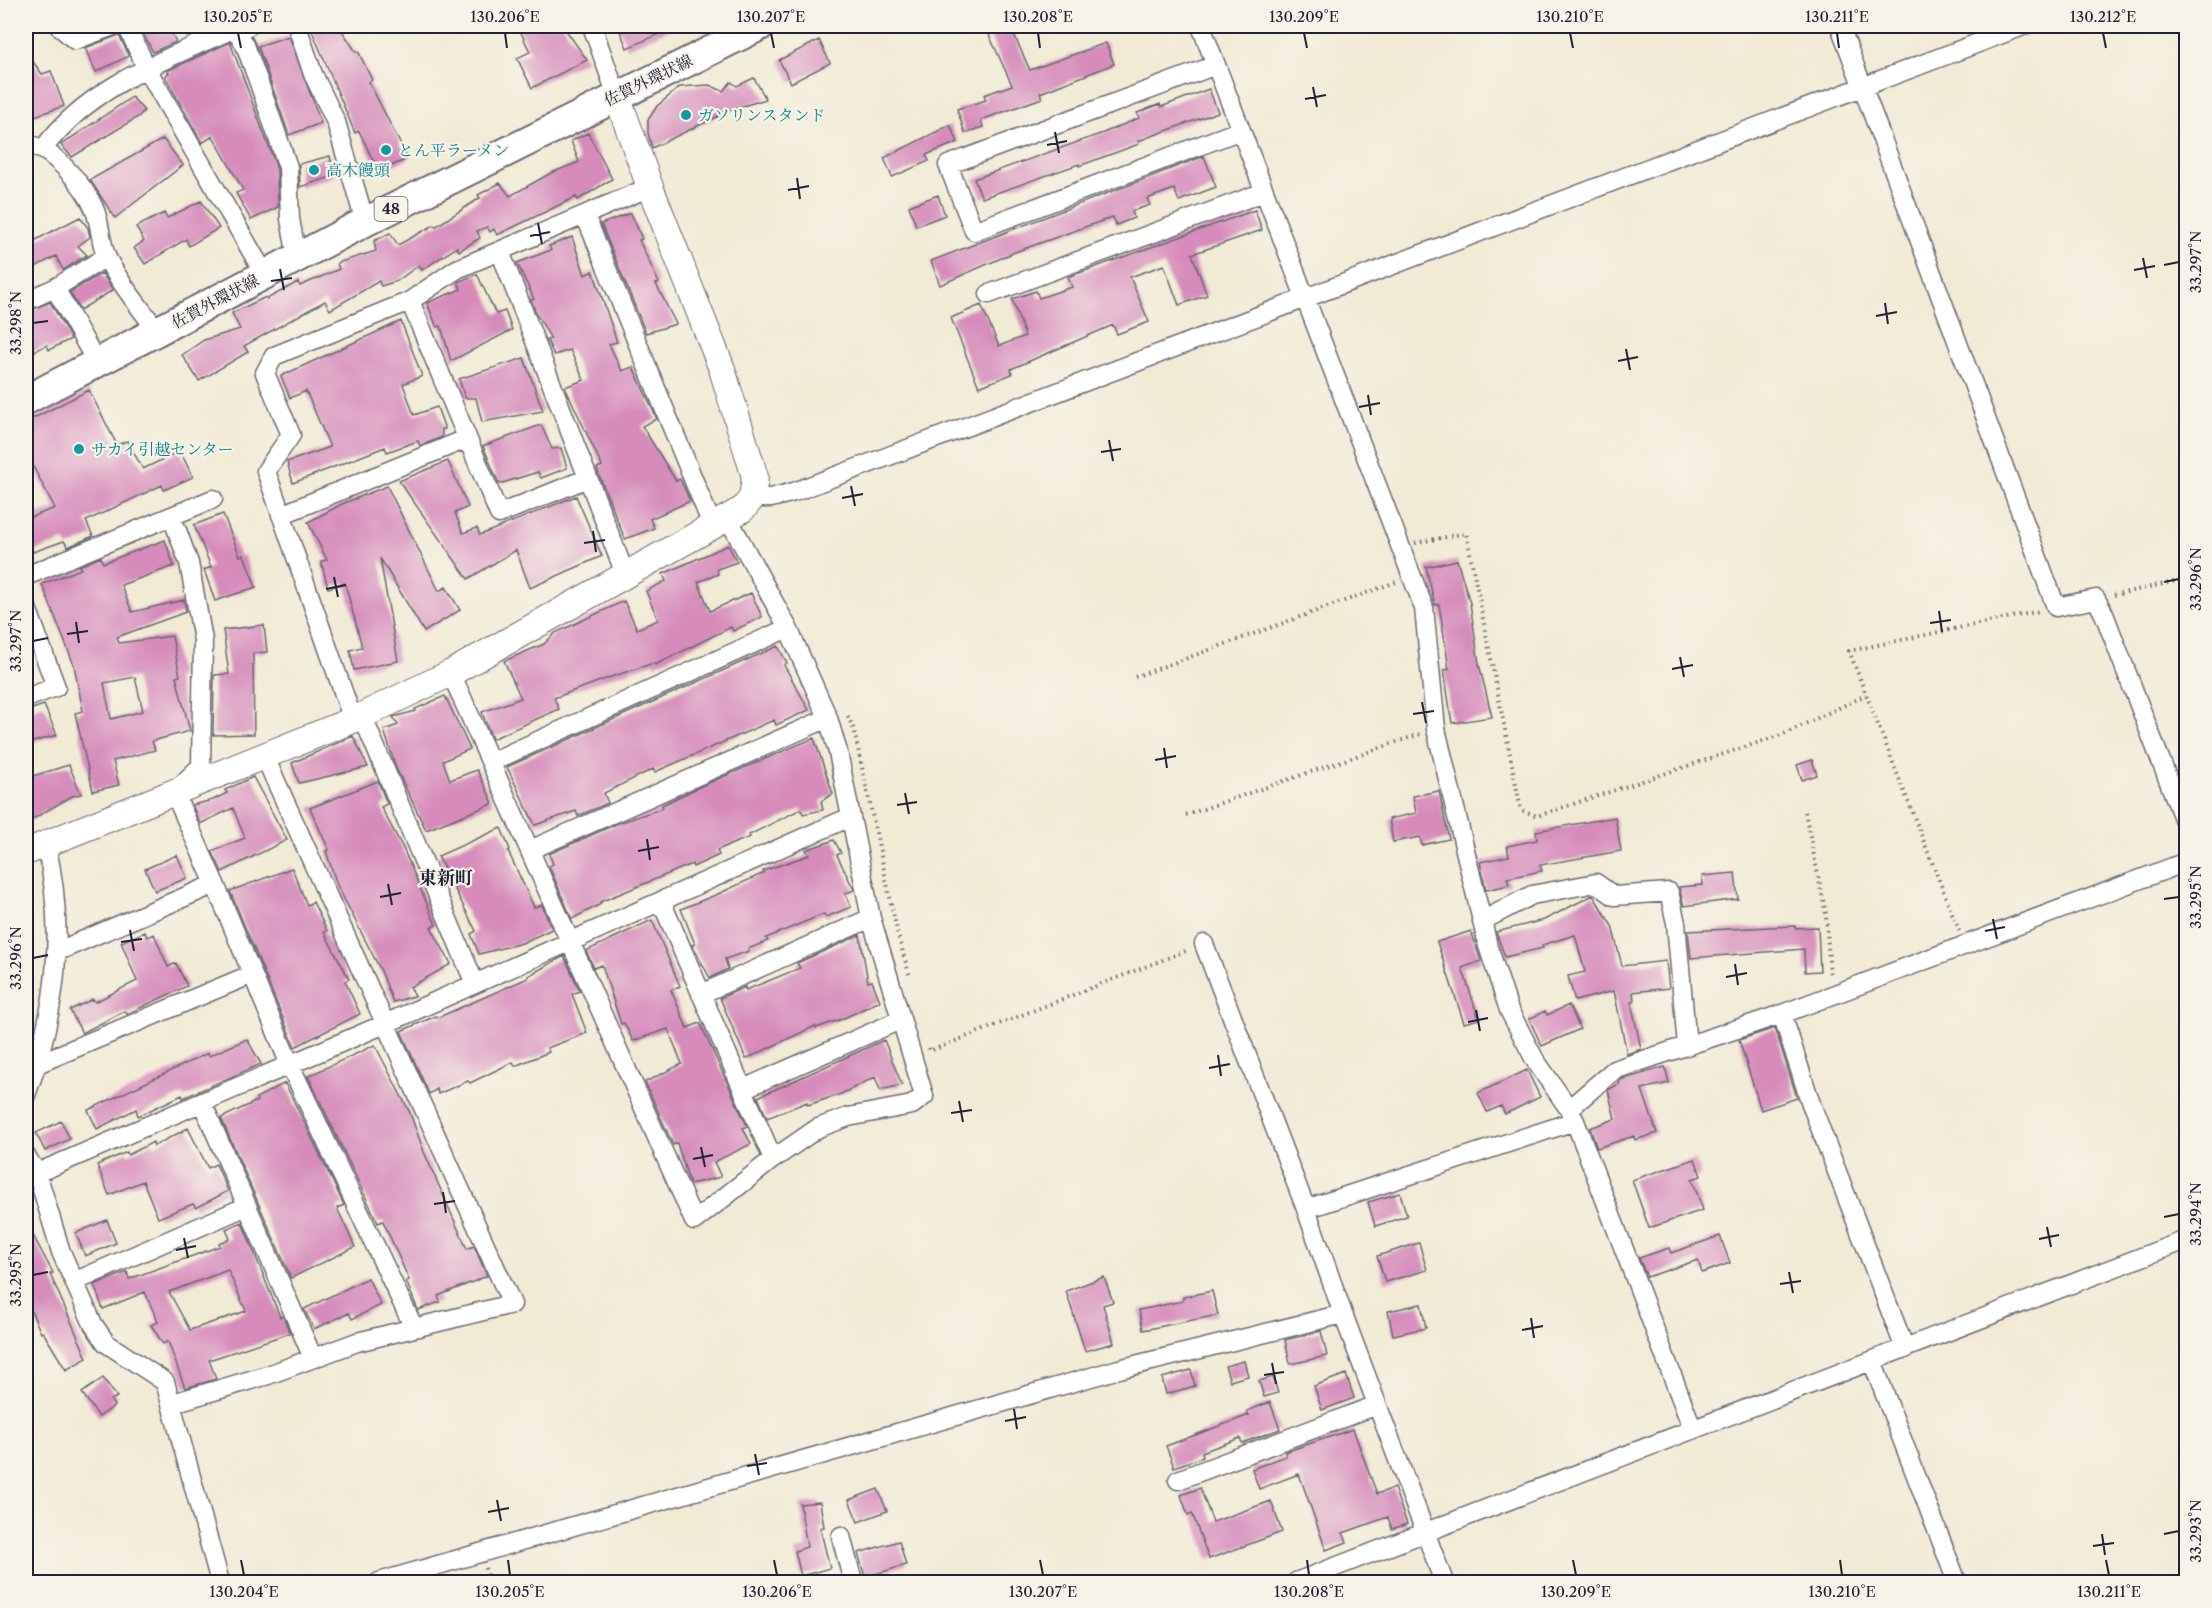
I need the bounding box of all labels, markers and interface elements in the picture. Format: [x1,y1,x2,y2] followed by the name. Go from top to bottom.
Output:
[203,7,273,26] text: 130.205°E
[470,7,540,26] text: 130.206°E
[737,7,805,26] text: 130.207°E
[1003,7,1073,26] text: 130.208°E
[1269,7,1339,26] text: 130.209°E
[1536,7,1604,26] text: 130.210°E
[1805,7,1869,26] text: 130.211°E
[2070,7,2136,26] text: 130.212°E
[600,50,696,110] street label: 佐賀外環状線
[698,105,826,125] place label: ガソリンスタンド
[679,108,693,122] marker: ガソリンスタンド
[398,140,509,160] place label: とん平ラーメン
[379,143,393,157] marker: とん平ラーメン
[326,160,390,180] place label: 高木饅頭
[307,163,321,177] marker: 高木饅頭
[374,197,408,221] road number: 48
[2186,231,2205,293] text: 33.297°N
[168,270,262,332] street label: 佐賀外環状線
[6,291,25,355] text: 33.298°N
[91,439,234,459] place label: サカイ引越センター
[72,442,86,456] marker: サカイ引越センター
[2186,547,2205,611] text: 33.296°N
[6,610,25,672] text: 33.297°N
[2186,865,2205,929] text: 33.295°N
[419,867,473,889] district label: 東新町
[6,926,25,990] text: 33.296°N
[2186,1182,2205,1246] text: 33.294°N
[6,1243,25,1307] text: 33.295°N
[2186,1499,2205,1563] text: 33.293°N
[209,1582,279,1601] text: 130.204°E
[475,1582,545,1601] text: 130.205°E
[742,1582,812,1601] text: 130.206°E
[1009,1582,1077,1601] text: 130.207°E
[1274,1582,1344,1601] text: 130.208°E
[1541,1582,1611,1601] text: 130.209°E
[1808,1582,1876,1601] text: 130.210°E
[2077,1582,2141,1601] text: 130.211°E

